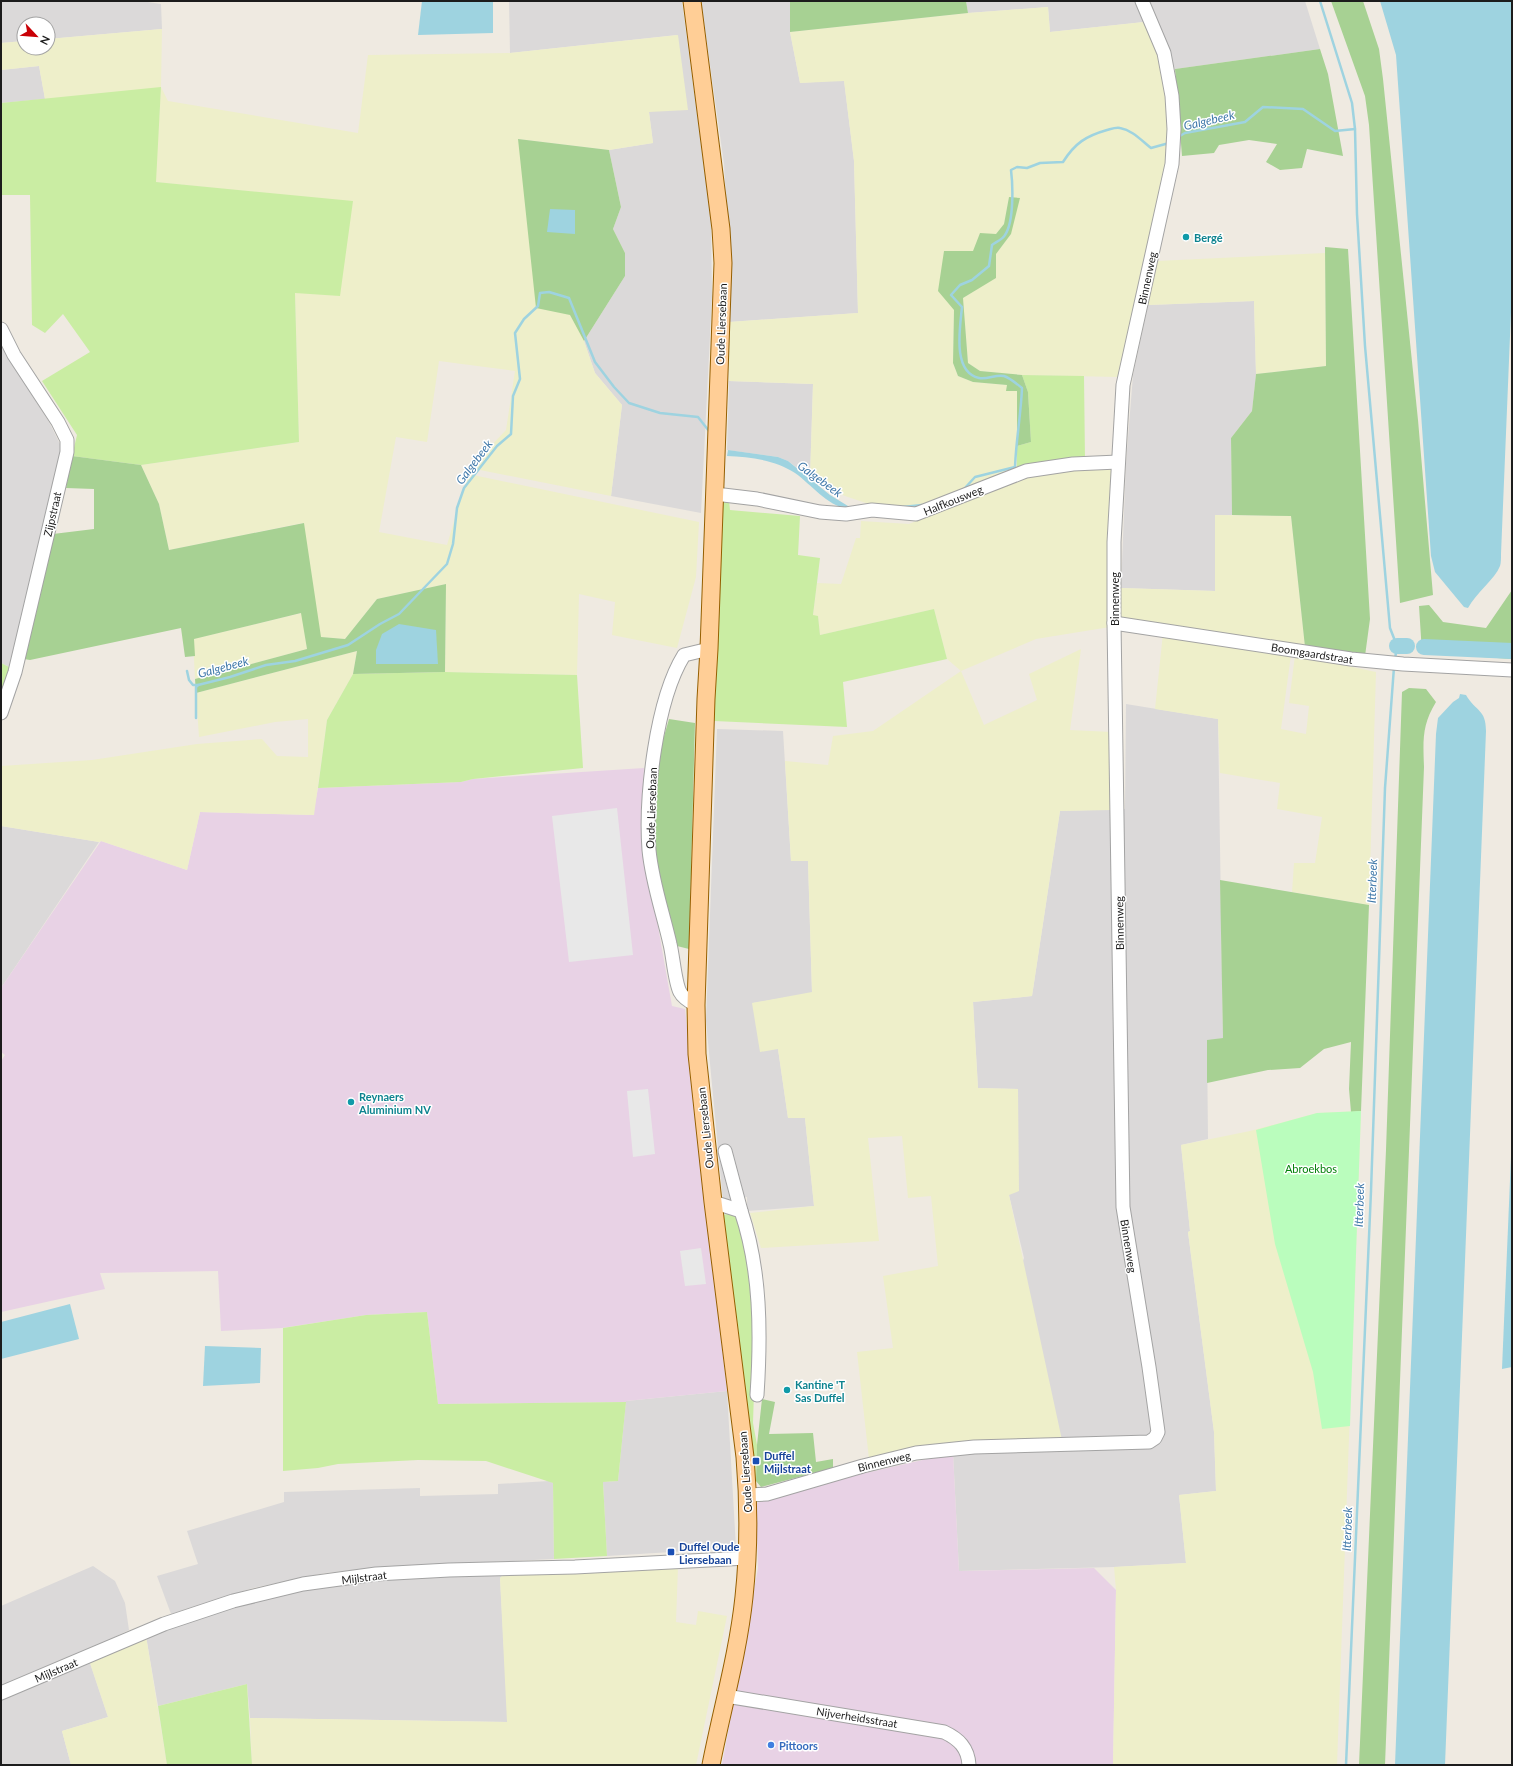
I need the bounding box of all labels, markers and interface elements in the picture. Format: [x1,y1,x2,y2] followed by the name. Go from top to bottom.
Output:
[16,16,56,56] north arrow
[38,34,53,47] text: N
[1182,107,1236,133] water label: Galgebeek
[1194,231,1223,244] place label: Bergé
[1181,232,1191,242] marker: Bergé
[1135,250,1159,306] street label: Binnenweg
[713,283,729,365] street label: Oude Liersebaan
[452,437,496,487] water label: Galgebeek
[795,458,846,500] water label: Galgebeek
[922,482,985,518] street label: Halfkousweg
[41,490,63,538] street label: Zijpstraat
[1108,572,1121,626] street label: Binnenweg
[1270,640,1354,666] street label: Boomgaardstraat
[196,653,250,681] water label: Galgebeek
[643,767,659,849] street label: Oude Liersebaan
[1364,858,1380,903] water label: Itterbeek
[1112,896,1126,950] street label: Binnenweg
[694,1087,716,1169] street label: Oude Liersebaan
[358,1090,431,1116] place label: Reynaers Aluminium NV
[346,1097,356,1107] marker: Reynaers Aluminium NV
[1285,1162,1337,1175] park label: Abroekbos
[1351,1182,1367,1227] water label: Itterbeek
[1118,1218,1140,1274] street label: Binnenweg
[795,1378,845,1404] place label: Kantine 'T Sas Duffel
[782,1385,792,1395] marker: Kantine 'T Sas Duffel
[736,1431,754,1513] street label: Oude Liersebaan
[856,1448,912,1474] street label: Binnenweg
[764,1449,812,1475] place label: Duffel Mijlstraat
[751,1456,761,1466] marker: Duffel Mijlstraat
[1339,1506,1355,1551] water label: Itterbeek
[679,1540,739,1566] place label: Duffel Oude Liersebaan
[666,1547,676,1557] marker: Duffel Oude Liersebaan
[341,1568,387,1586] street label: Mijlstraat
[33,1655,80,1685] street label: Mijlstraat
[816,1704,898,1730] street label: Nijverheidsstraat
[779,1739,818,1752] place label: Pittoors
[766,1740,776,1750] marker: Pittoors

